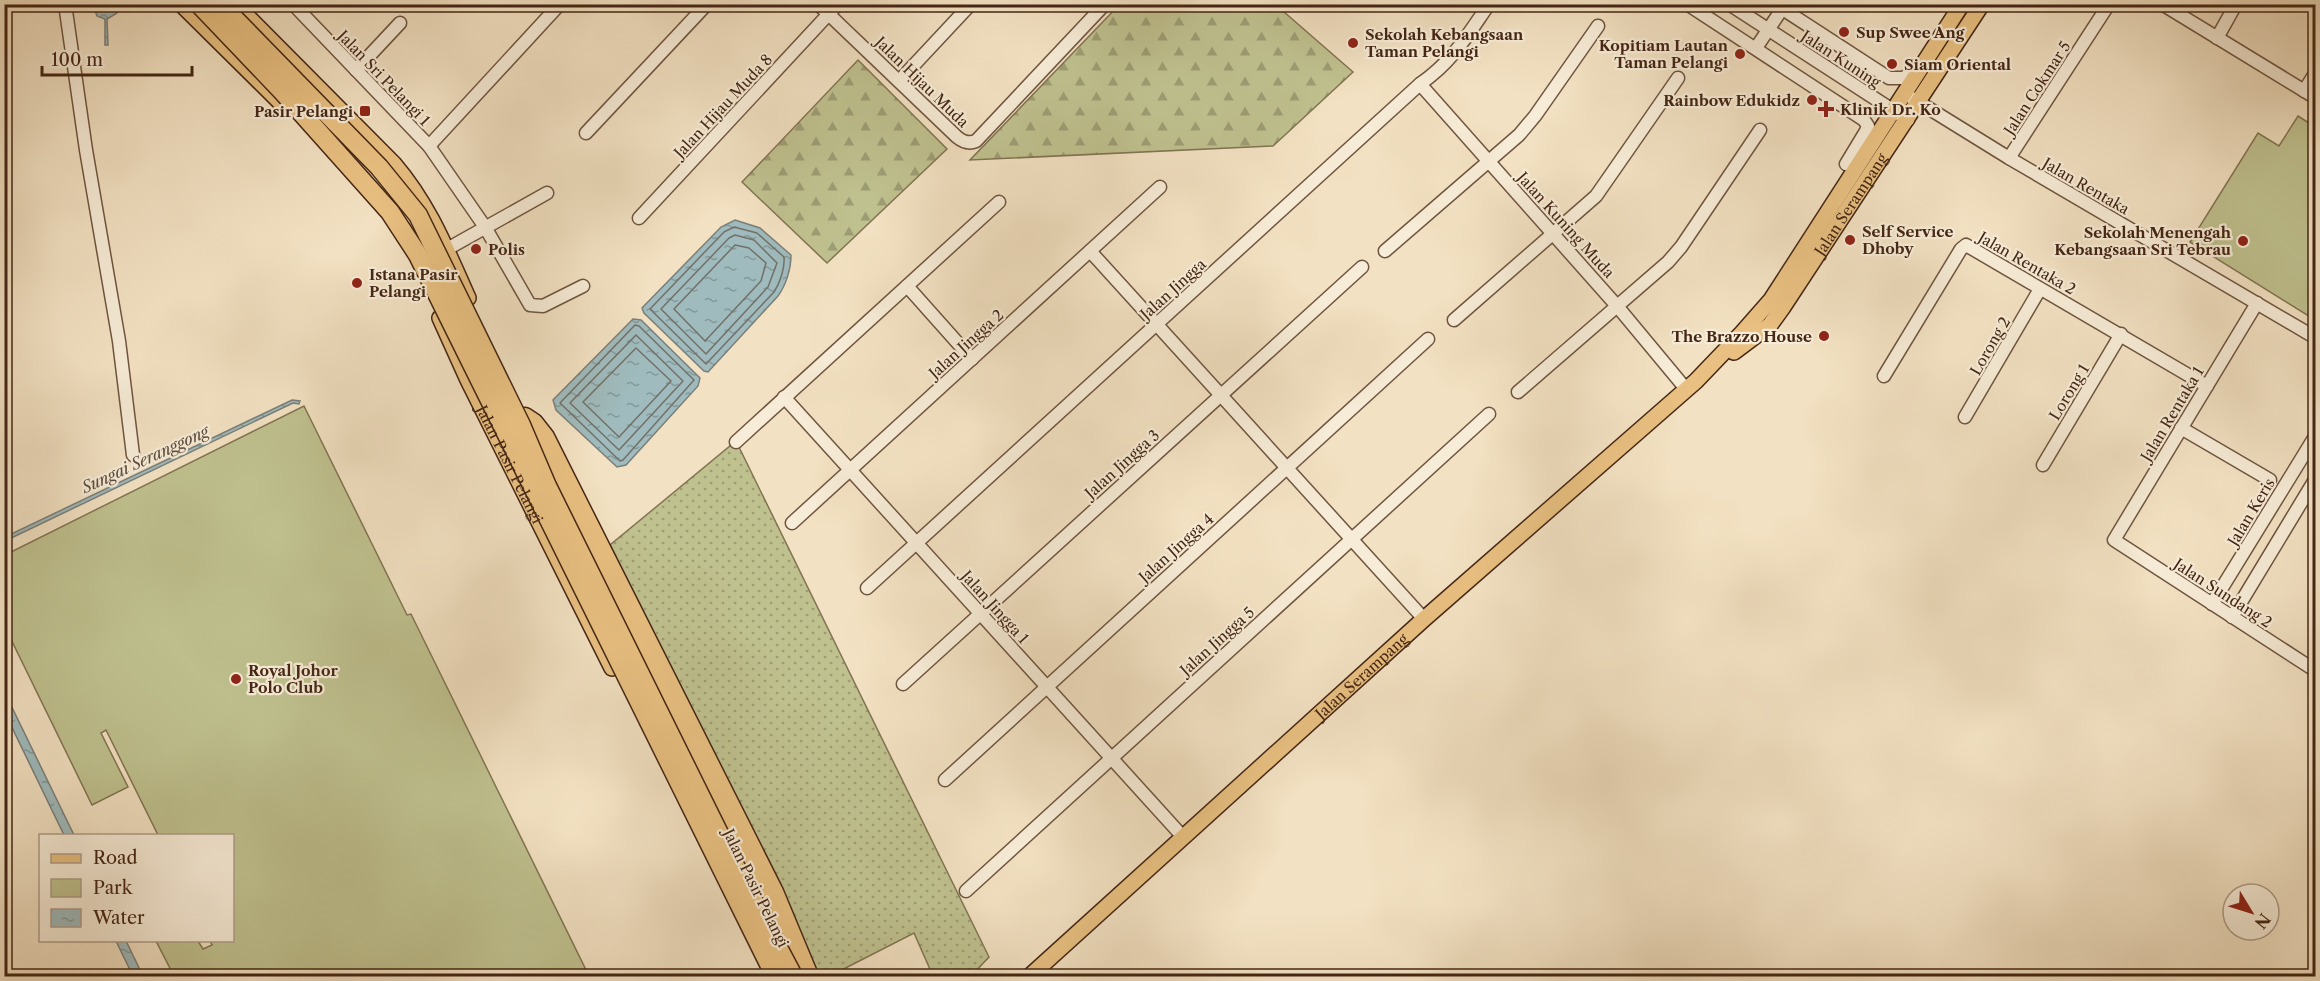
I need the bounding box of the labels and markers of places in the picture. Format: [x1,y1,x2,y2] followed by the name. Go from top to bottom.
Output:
[1856,23,1965,42] place label: Sup Swee Ang
[1365,25,1524,61] place label: Sekolah Kebangsaan Taman Pelangi
[1837,25,1851,39] marker: Sup Swee Ang
[1346,36,1360,50] marker: Sekolah Kebangsaan Taman Pelangi
[1599,36,1729,72] place label: Kopitiam Lautan Taman Pelangi
[1733,47,1747,61] marker: Kopitiam Lautan Taman Pelangi
[1904,55,2011,74] place label: Siam Oriental
[1885,57,1899,71] marker: Siam Oriental
[1663,91,1800,110] place label: Rainbow Edukidz
[1805,93,1819,107] marker: Rainbow Edukidz
[1817,100,1835,118] marker: Klinik Dr. Ko
[1840,100,1941,119] place label: Klinik Dr. Ko
[254,102,354,121] place label: Pasir Pelangi
[358,104,372,118] marker: Pasir Pelangi
[1862,222,1954,258] place label: Self Service Dhoby
[2054,223,2232,259] place label: Sekolah Menengah Kebangsaan Sri Tebrau
[1843,233,1857,247] marker: Self Service Dhoby
[2236,234,2250,248] marker: Sekolah Menengah Kebangsaan Sri Tebrau
[488,240,525,259] place label: Polis
[469,242,483,256] marker: Polis
[369,265,458,301] place label: Istana Pasir Pelangi
[350,276,364,290] marker: Istana Pasir Pelangi
[1671,327,1812,346] place label: The Brazzo House
[1817,329,1831,343] marker: The Brazzo House
[248,661,338,697] place label: Royal Johor Polo Club
[229,672,243,686] marker: Royal Johor Polo Club

